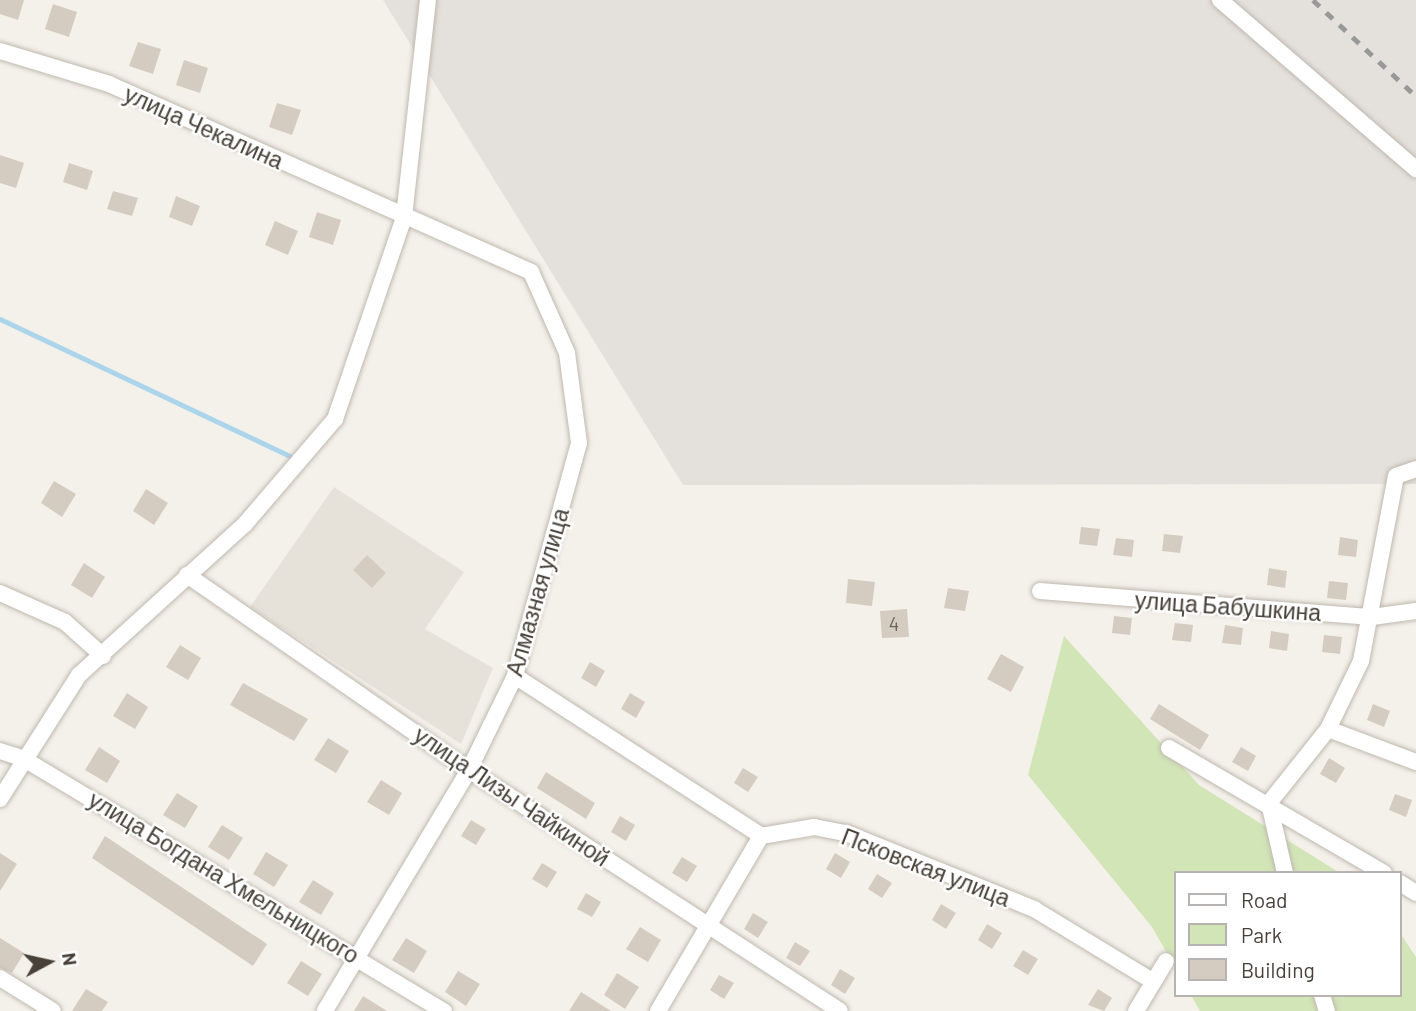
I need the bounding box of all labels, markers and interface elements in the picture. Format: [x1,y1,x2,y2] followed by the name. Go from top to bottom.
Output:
[120,80,288,174] street label: улица Чекалина
[500,505,574,679] street label: Алмазная улица
[1134,586,1322,626] street label: улица Бабушкина
[889,613,899,635] house number: 4
[409,720,615,872] street label: улица Лизы Чайкиной
[84,785,364,969] street label: улица Богдана Хмельницкого
[838,822,1014,912] street label: Псковская улица
[1174,871,1402,997] legend
[1241,887,1287,912] text: Road
[1241,922,1282,947] text: Park
[14,927,84,997] north arrow
[58,951,83,967] text: N
[1241,957,1315,982] text: Building

